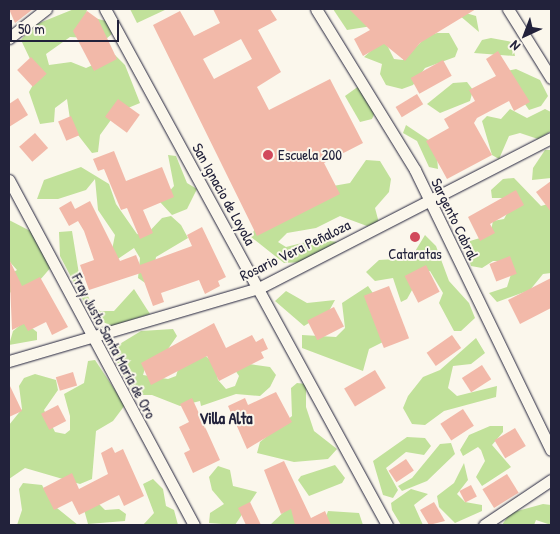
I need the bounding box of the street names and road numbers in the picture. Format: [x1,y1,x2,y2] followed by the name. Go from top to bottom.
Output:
[189,140,259,248] street label: San Ignacio de Loyola
[428,175,482,263] street label: Sargento Cabral
[237,215,353,285] street label: Rosario Vera Peñaloza
[68,270,160,422] street label: Fray Justo Santa María de Oro

